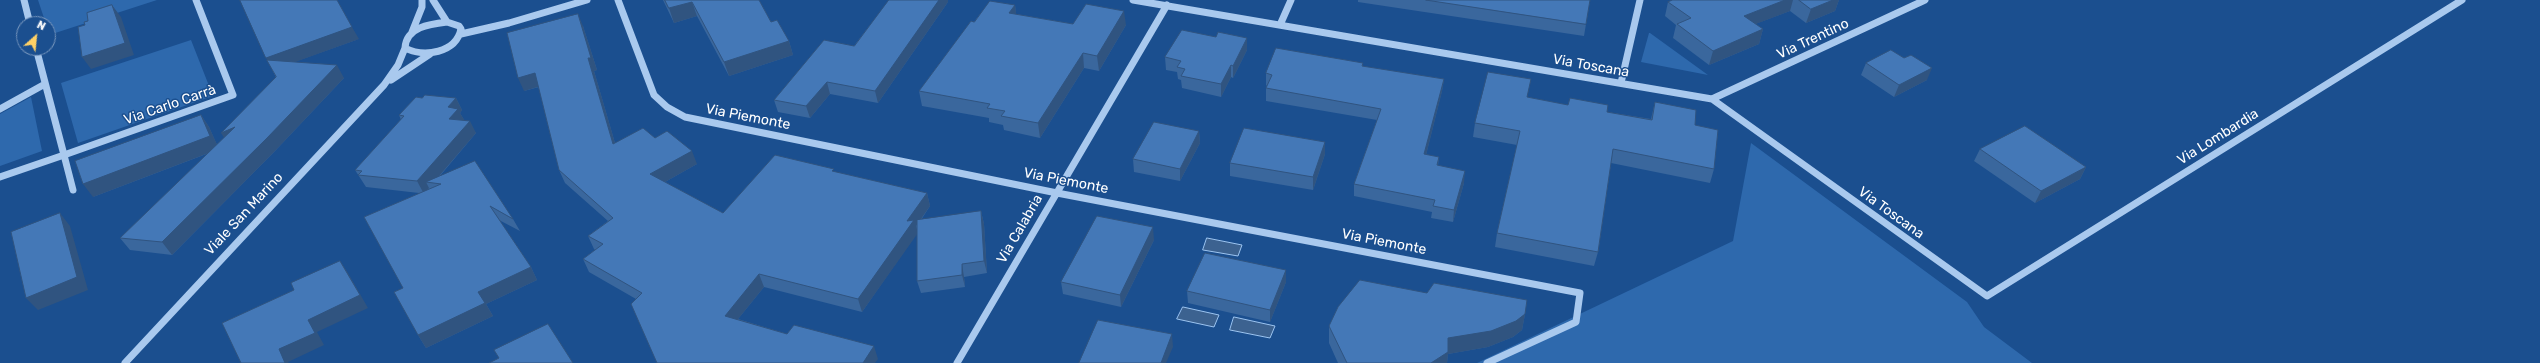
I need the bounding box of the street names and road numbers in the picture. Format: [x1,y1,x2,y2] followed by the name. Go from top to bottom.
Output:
[1774,15,1852,63] street label: Via Trentino
[1551,51,1631,81] street label: Via Toscana
[122,81,218,129] street label: Via Carlo Carrà
[704,101,792,133] street label: Via Piemonte
[2174,105,2262,169] street label: Via Lombardia
[1022,165,1110,197] street label: Via Piemonte
[201,169,287,259] street label: Viale San Marino
[1855,183,1927,243] street label: Via Toscana
[994,192,1046,266] street label: Via Calabria
[1340,226,1428,258] street label: Via Piemonte

